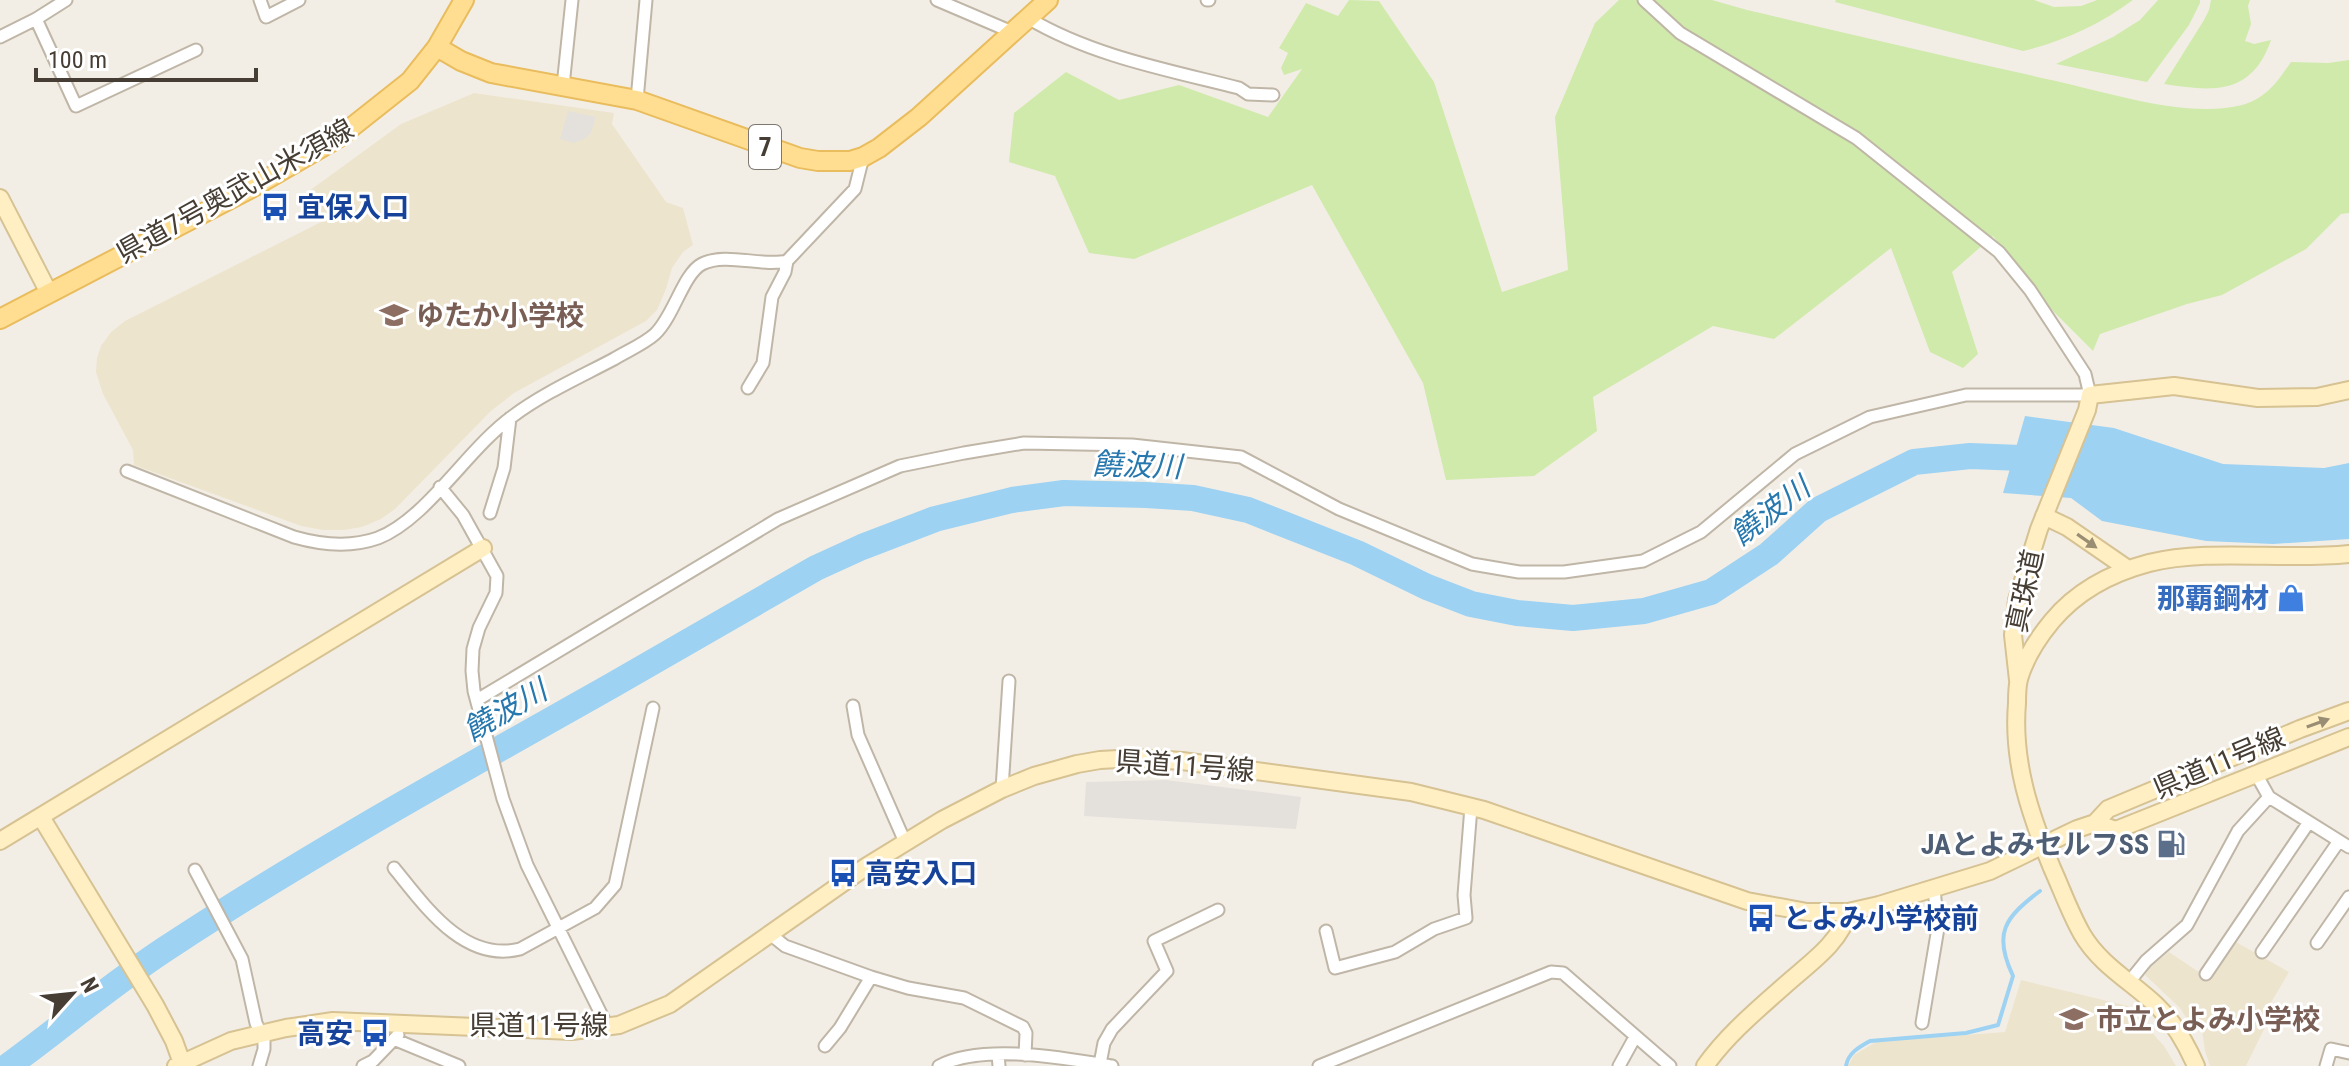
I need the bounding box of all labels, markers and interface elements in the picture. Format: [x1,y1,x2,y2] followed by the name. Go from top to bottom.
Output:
[36,32,256,82] scale bar
[48,46,107,74] text: 100 m
[111,112,359,270] street label: 県道7号奥武山米須線
[749,125,781,169] road number: 7
[297,191,409,224] place label: 宜保入口
[260,192,290,222] bus stop icon: 宜保入口
[416,299,584,332] place label: ゆたか小学校
[379,300,409,330] school or university icon: ゆたか小学校
[1091,446,1186,484] water label: 饒波川
[1724,468,1819,552] water label: 饒波川
[2077,533,2098,548] one-way arrow
[2000,546,2050,636] street label: 真珠道
[2157,582,2269,615] place label: 那覇鋼材
[2276,583,2306,613] shop icon: 那覇鋼材
[457,671,555,748] water label: 饒波川
[2306,716,2330,729] one-way arrow
[2148,721,2290,805] street label: 県道11号線
[1114,745,1256,787] street label: 県道11号線
[1921,828,2149,861] place label: JAとよみセルフSS
[2156,829,2186,859] fuel station icon: JAとよみセルフSS
[865,857,977,890] place label: 高安入口
[828,858,858,888] bus stop icon: 高安入口
[1783,902,1979,935] place label: とよみ小学校前
[1746,903,1776,933] bus stop icon: とよみ小学校前
[32,954,112,1034] north arrow
[75,973,104,997] text: N
[2096,1003,2320,1036] place label: 市立とよみ小学校
[2059,1004,2089,1034] school or university icon: 市立とよみ小学校
[469,1009,609,1042] street label: 県道11号線
[297,1017,353,1050] place label: 高安
[360,1018,390,1048] bus stop icon: 高安

